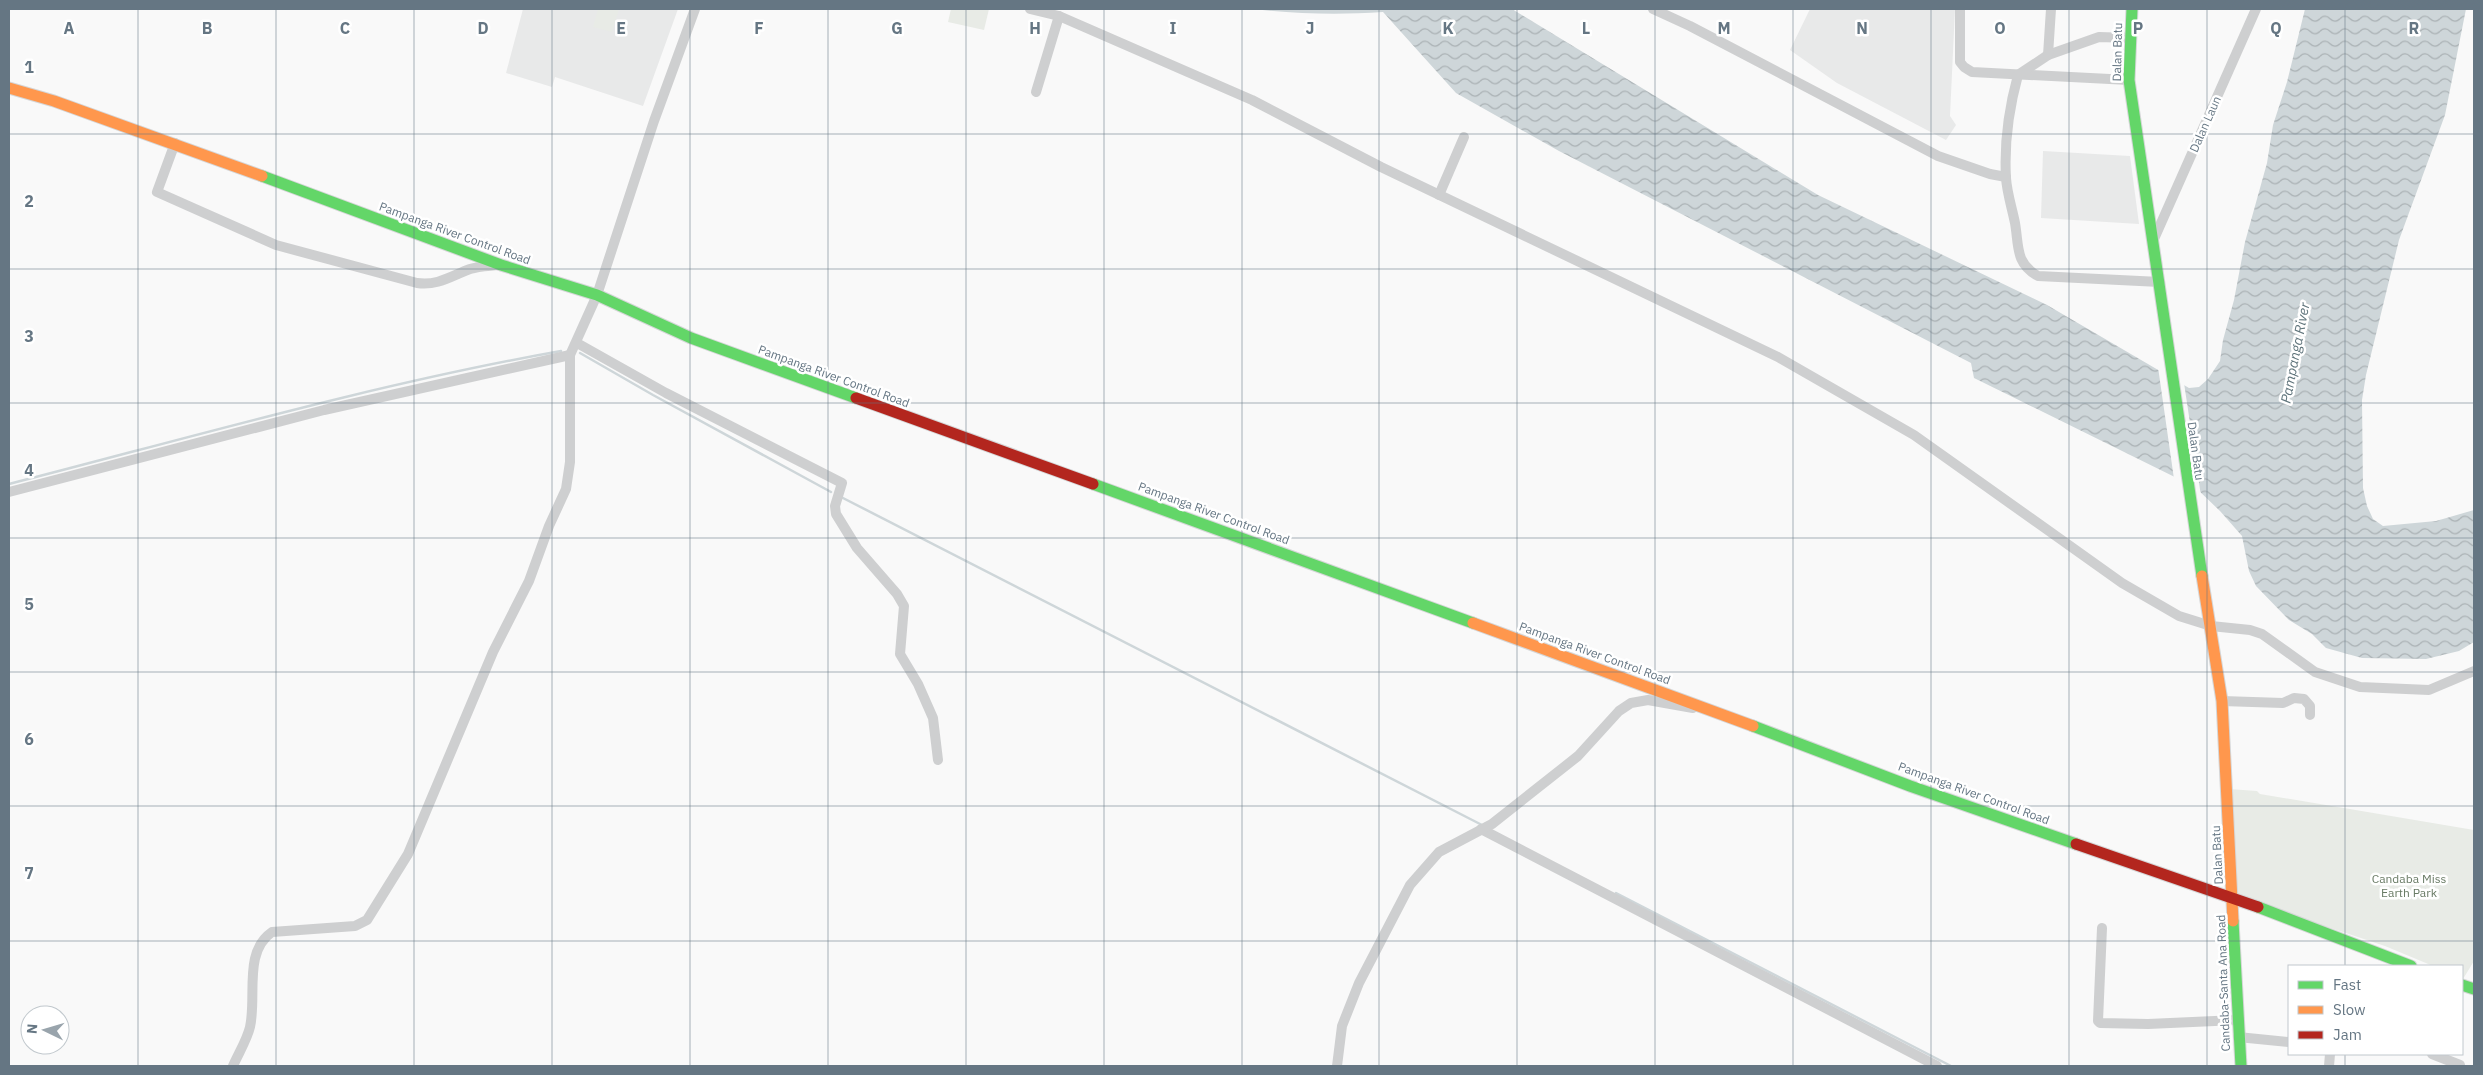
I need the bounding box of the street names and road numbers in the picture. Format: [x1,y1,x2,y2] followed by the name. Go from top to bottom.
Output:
[2109,22,2125,82] street label: Dalan Batu
[2186,94,2224,154] street label: Dalan Laun
[377,199,533,267] street label: Pampanga River Control Road
[756,342,912,410] street label: Pampanga River Control Road
[2184,421,2208,481] street label: Dalan Batu
[1136,479,1292,547] street label: Pampanga River Control Road
[1517,619,1673,687] street label: Pampanga River Control Road
[1896,759,2052,827] street label: Pampanga River Control Road
[2208,825,2226,885] street label: Dalan Batu
[2213,914,2233,1052] street label: Candaba-Santa Ana Road

